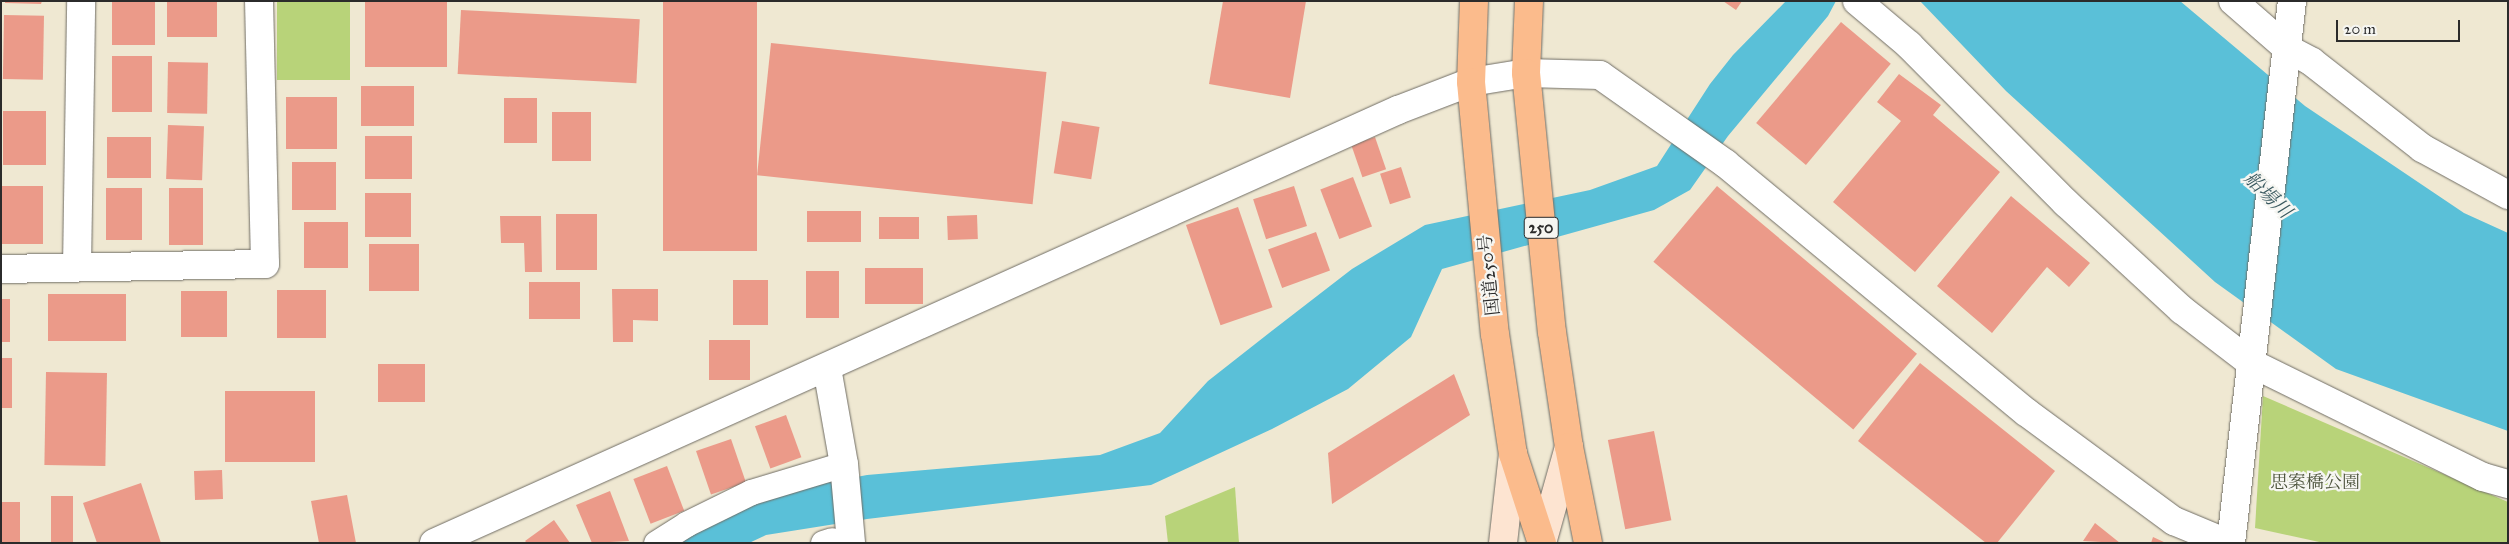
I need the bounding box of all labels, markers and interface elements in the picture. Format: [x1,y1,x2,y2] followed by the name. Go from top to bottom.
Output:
[2339,10,2463,42] scale bar
[2344,20,2376,38] text: 20 m
[2240,167,2296,223] water label: 船場川
[1524,214,1558,242] road number: 250
[1474,233,1504,317] street label: 国道250号
[2270,471,2360,493] park label: 思案橋公園

